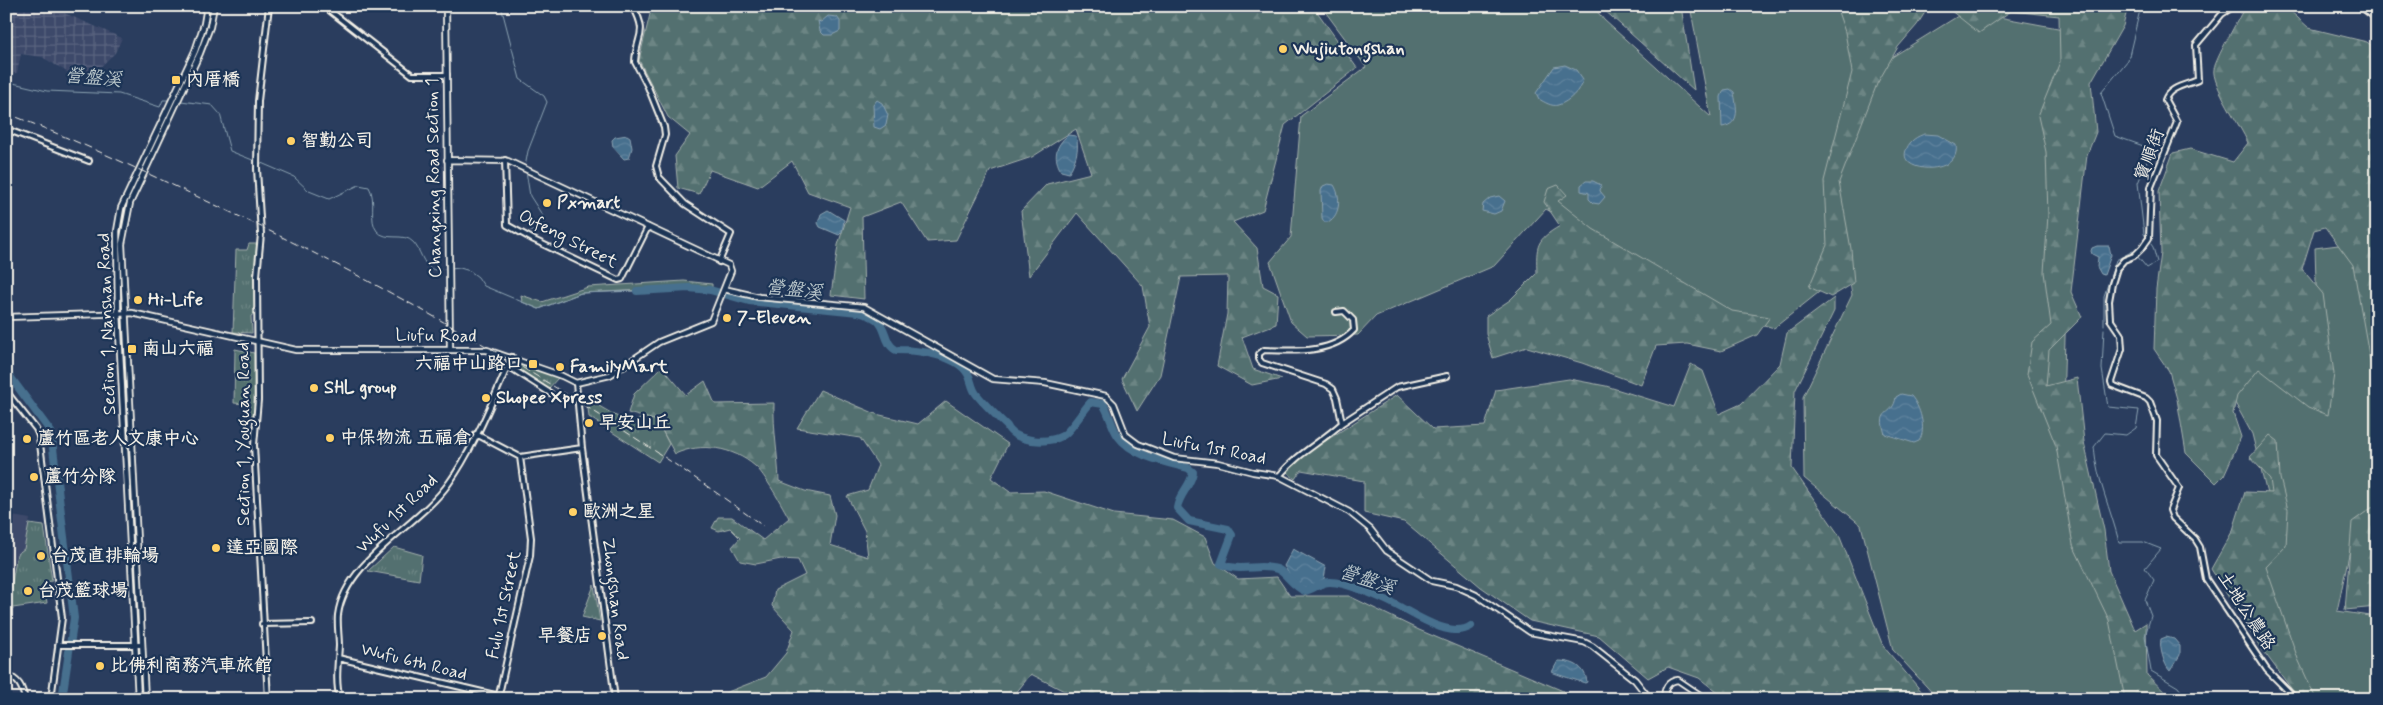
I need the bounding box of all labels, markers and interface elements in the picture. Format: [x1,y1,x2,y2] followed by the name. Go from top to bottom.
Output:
[1292,37,1405,63] place label: Wujiutongshan
[1277,43,1289,55] marker: Wujiutongshan
[64,63,123,93] water label: 營盤溪
[186,68,240,92] place label: 內厝橋
[170,74,182,86] marker: 內厝橋
[420,78,448,278] street label: Changxing Road Section 1
[2129,126,2171,184] street label: 寶順街
[301,129,373,153] place label: 智勤公司
[285,135,297,147] marker: 智勤公司
[557,191,620,215] place label: Pxmart
[541,197,553,209] marker: Pxmart
[514,204,622,275] street label: Oufeng Street
[92,232,122,416] street label: Section 1, Nanshan Road
[764,275,825,306] water label: 營盤溪
[148,288,203,312] place label: Hi-Life
[132,294,144,306] marker: Hi-Life
[737,306,812,330] place label: 7-Eleven
[721,312,733,324] marker: 7-Eleven
[395,323,477,349] street label: Liufu Road
[142,337,214,361] place label: 南山六福
[232,342,258,526] street label: Section 1, Youguan Road
[126,343,138,355] marker: 南山六福
[415,352,523,376] place label: 六福中山路口
[570,355,669,379] place label: FamilyMart
[527,358,539,370] marker: 六福中山路口
[554,361,566,373] marker: FamilyMart
[324,376,397,400] place label: SHL group
[308,382,320,394] marker: SHL group
[496,386,602,410] place label: Shopee Xpress
[480,392,492,404] marker: Shopee Xpress
[599,411,671,435] place label: 早安山丘
[583,417,595,429] marker: 早安山丘
[340,426,471,450] place label: 中保物流 五福倉
[37,427,199,451] place label: 蘆竹區老人文康中心
[1160,427,1268,471] street label: Liufu 1st Road
[324,432,336,444] marker: 中保物流 五福倉
[21,433,33,445] marker: 蘆竹區老人文康中心
[44,465,116,489] place label: 蘆竹分隊
[351,469,443,559] street label: Wufu 1st Road
[28,471,40,483] marker: 蘆竹分隊
[583,500,655,524] place label: 歐洲之星
[567,506,579,518] marker: 歐洲之星
[226,536,298,560] place label: 達亞國際
[594,536,634,662] street label: Zhongshan Road
[210,542,222,554] marker: 達亞國際
[51,544,159,568] place label: 台茂直排輪場
[481,548,527,661] street label: Fulu 1st Street
[35,550,47,562] marker: 台茂直排輪場
[1336,559,1399,601] water label: 營盤溪
[2211,567,2281,655] street label: 土地公農路
[38,579,128,603] place label: 台茂籃球場
[22,585,34,597] marker: 台茂籃球場
[538,624,592,648] place label: 早餐店
[596,630,608,642] marker: 早餐店
[358,637,470,687] street label: Wufu 6th Road
[110,654,272,678] place label: 比佛利商務汽車旅館
[94,660,106,672] marker: 比佛利商務汽車旅館

